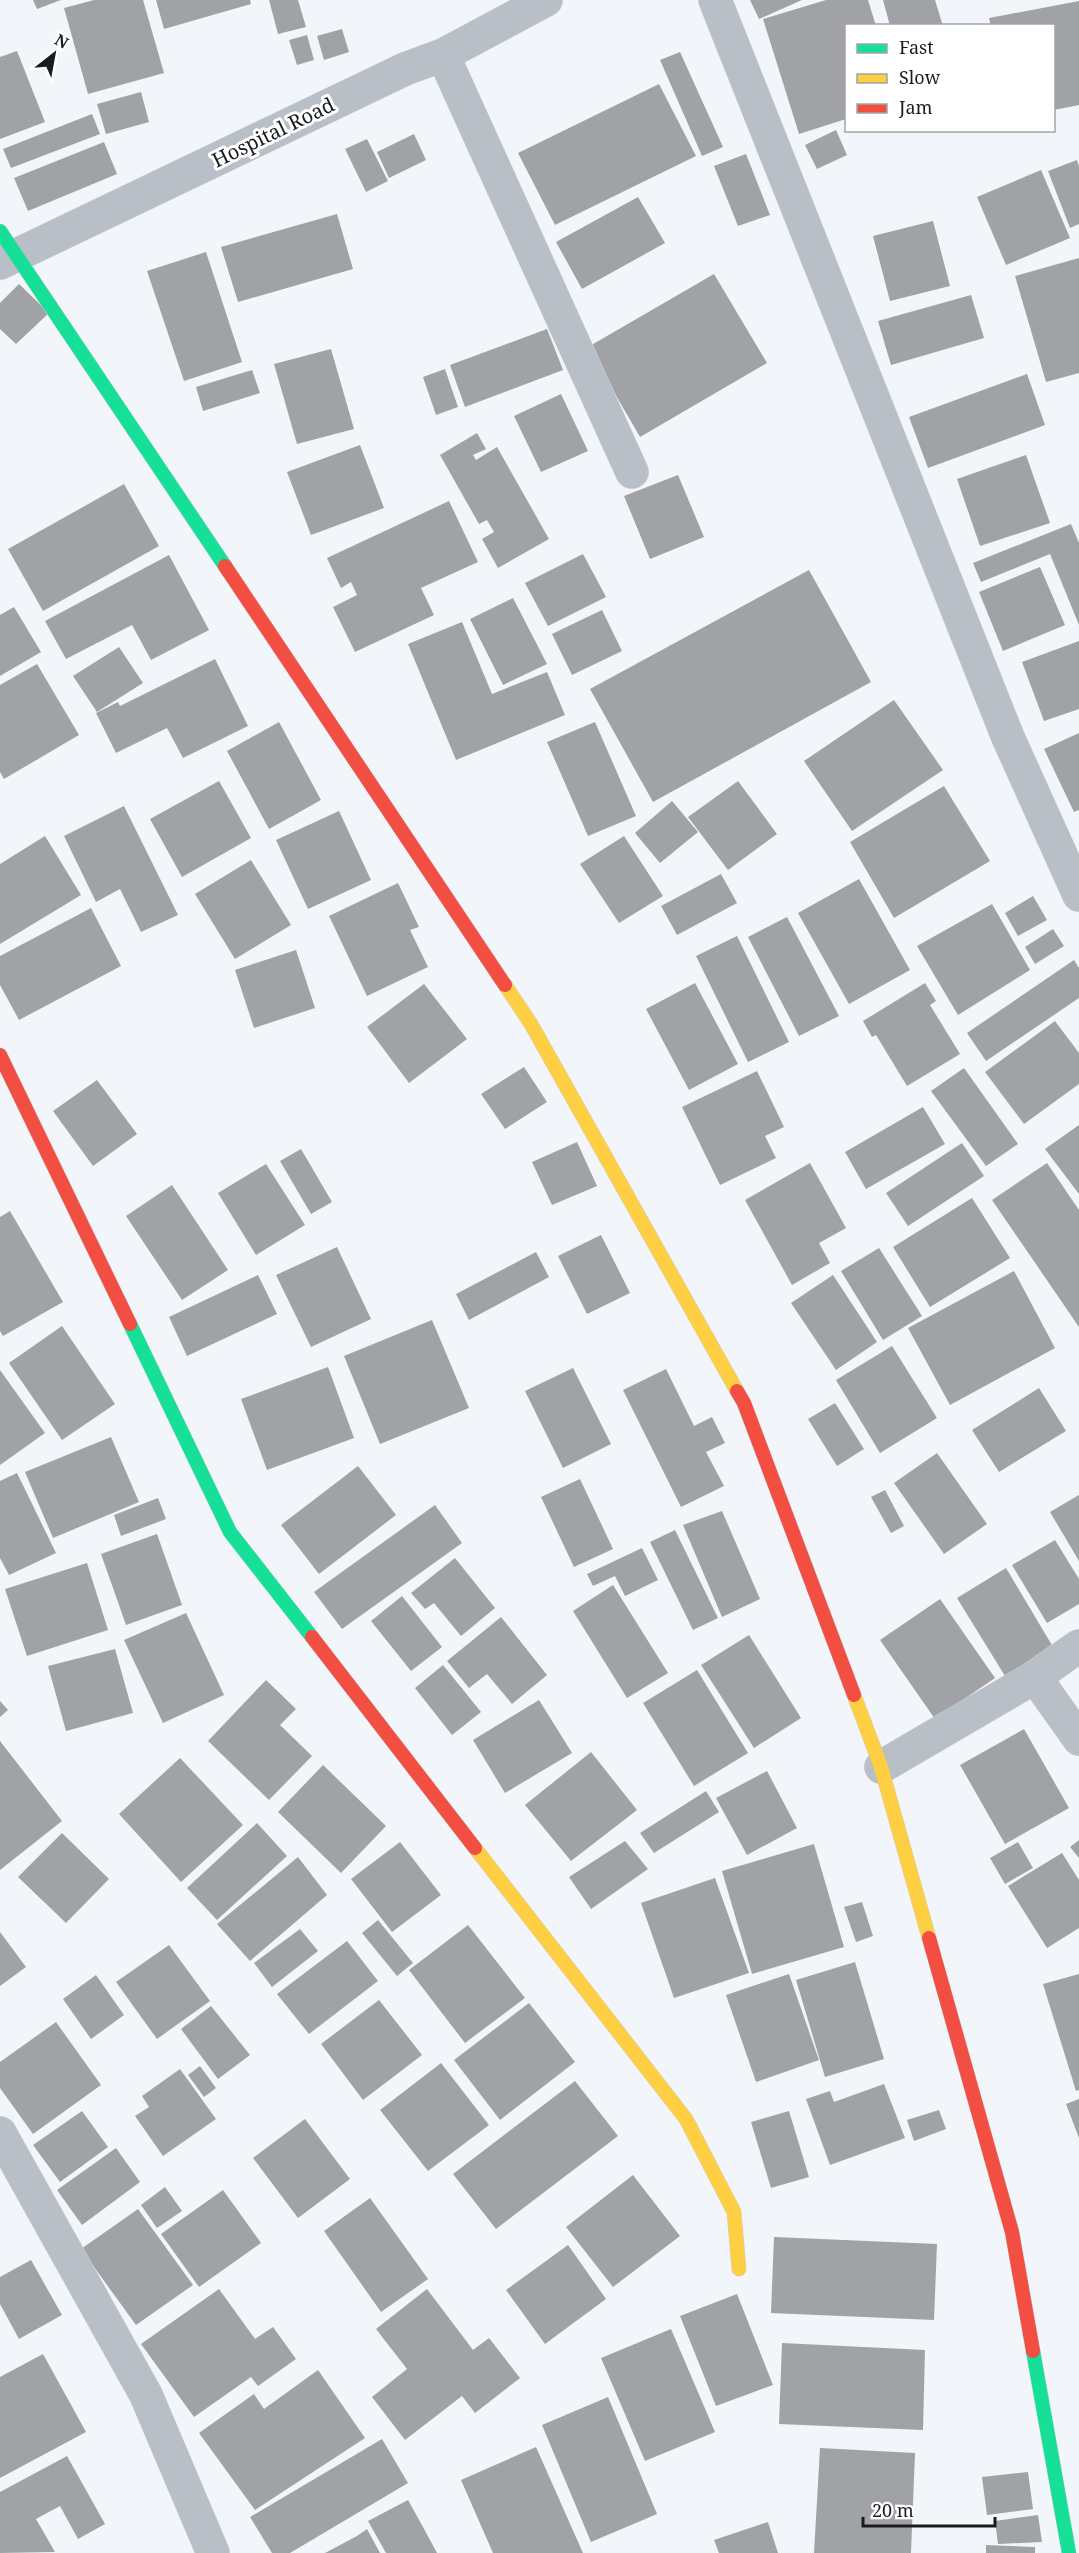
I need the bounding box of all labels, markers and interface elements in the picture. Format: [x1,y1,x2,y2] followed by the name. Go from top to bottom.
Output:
[24,24,84,84] north arrow
[845,24,1055,132] legend
[51,28,73,54] text: N
[899,35,934,59] text: Fast
[899,65,941,89] text: Slow
[207,91,339,173] street label: Hospital Road
[898,95,933,119] text: Jam
[863,2490,995,2528] scale bar
[872,2498,914,2522] text: 20 m

